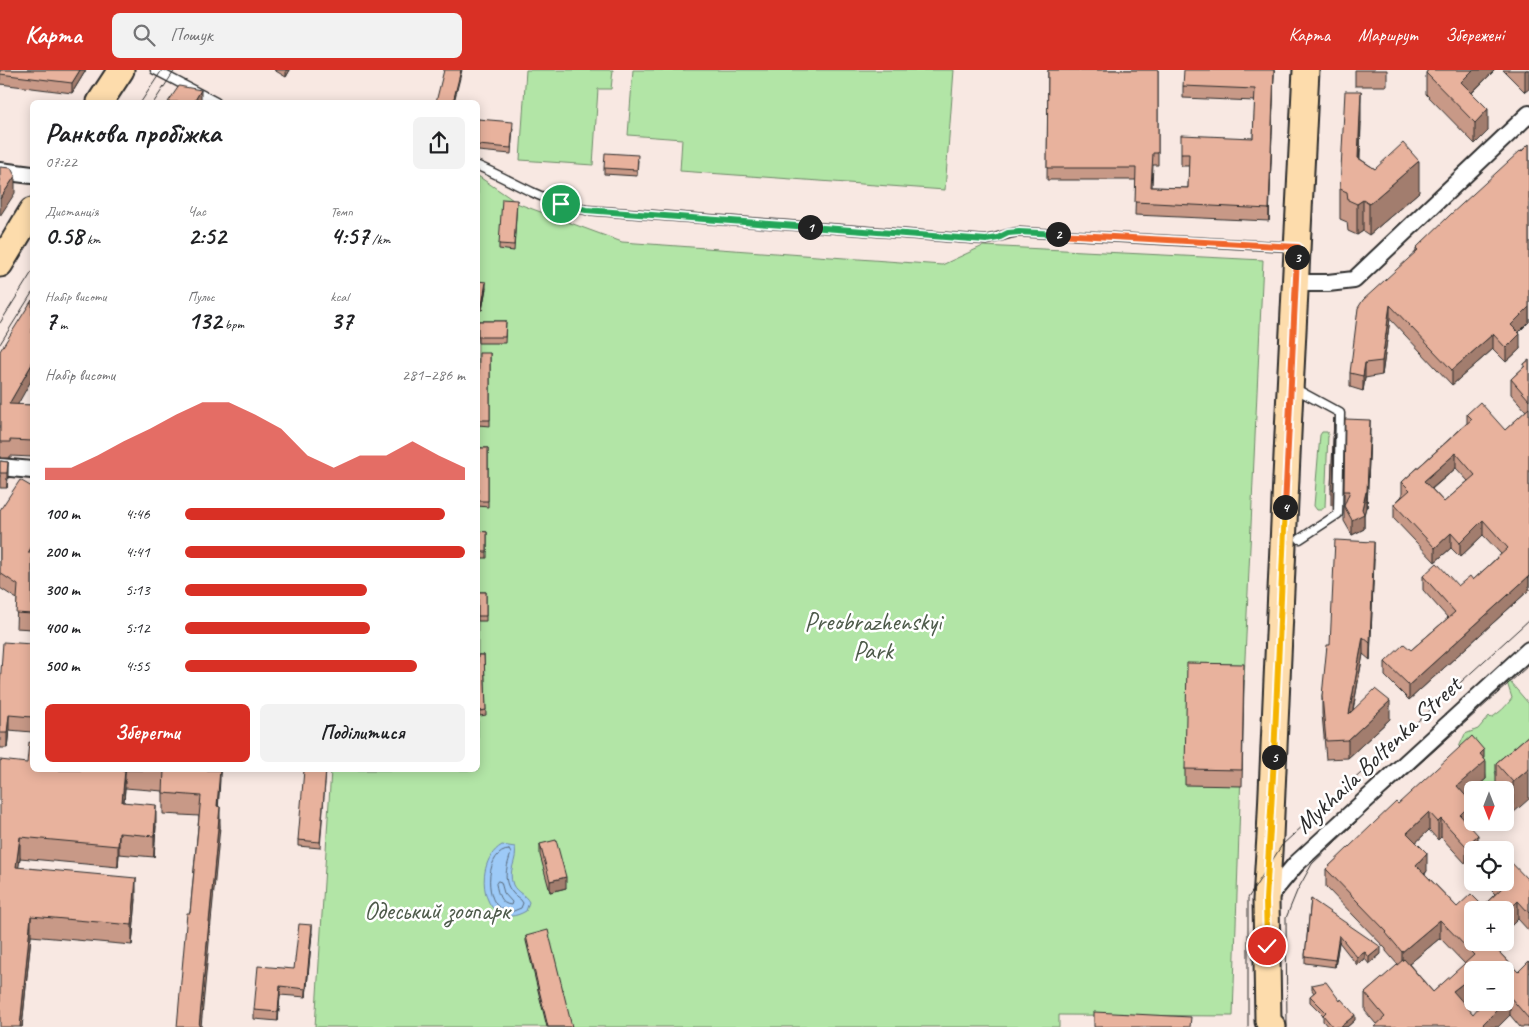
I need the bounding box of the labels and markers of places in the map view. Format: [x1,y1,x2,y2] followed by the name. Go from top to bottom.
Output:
[540,183,582,225] pin
[798,214,822,240] pin: 1
[1046,222,1070,246] pin: 2
[1284,244,1310,270] pin: 3
[1272,494,1298,520] pin: 4
[1262,744,1286,770] pin: 5
[1246,925,1288,967] pin

